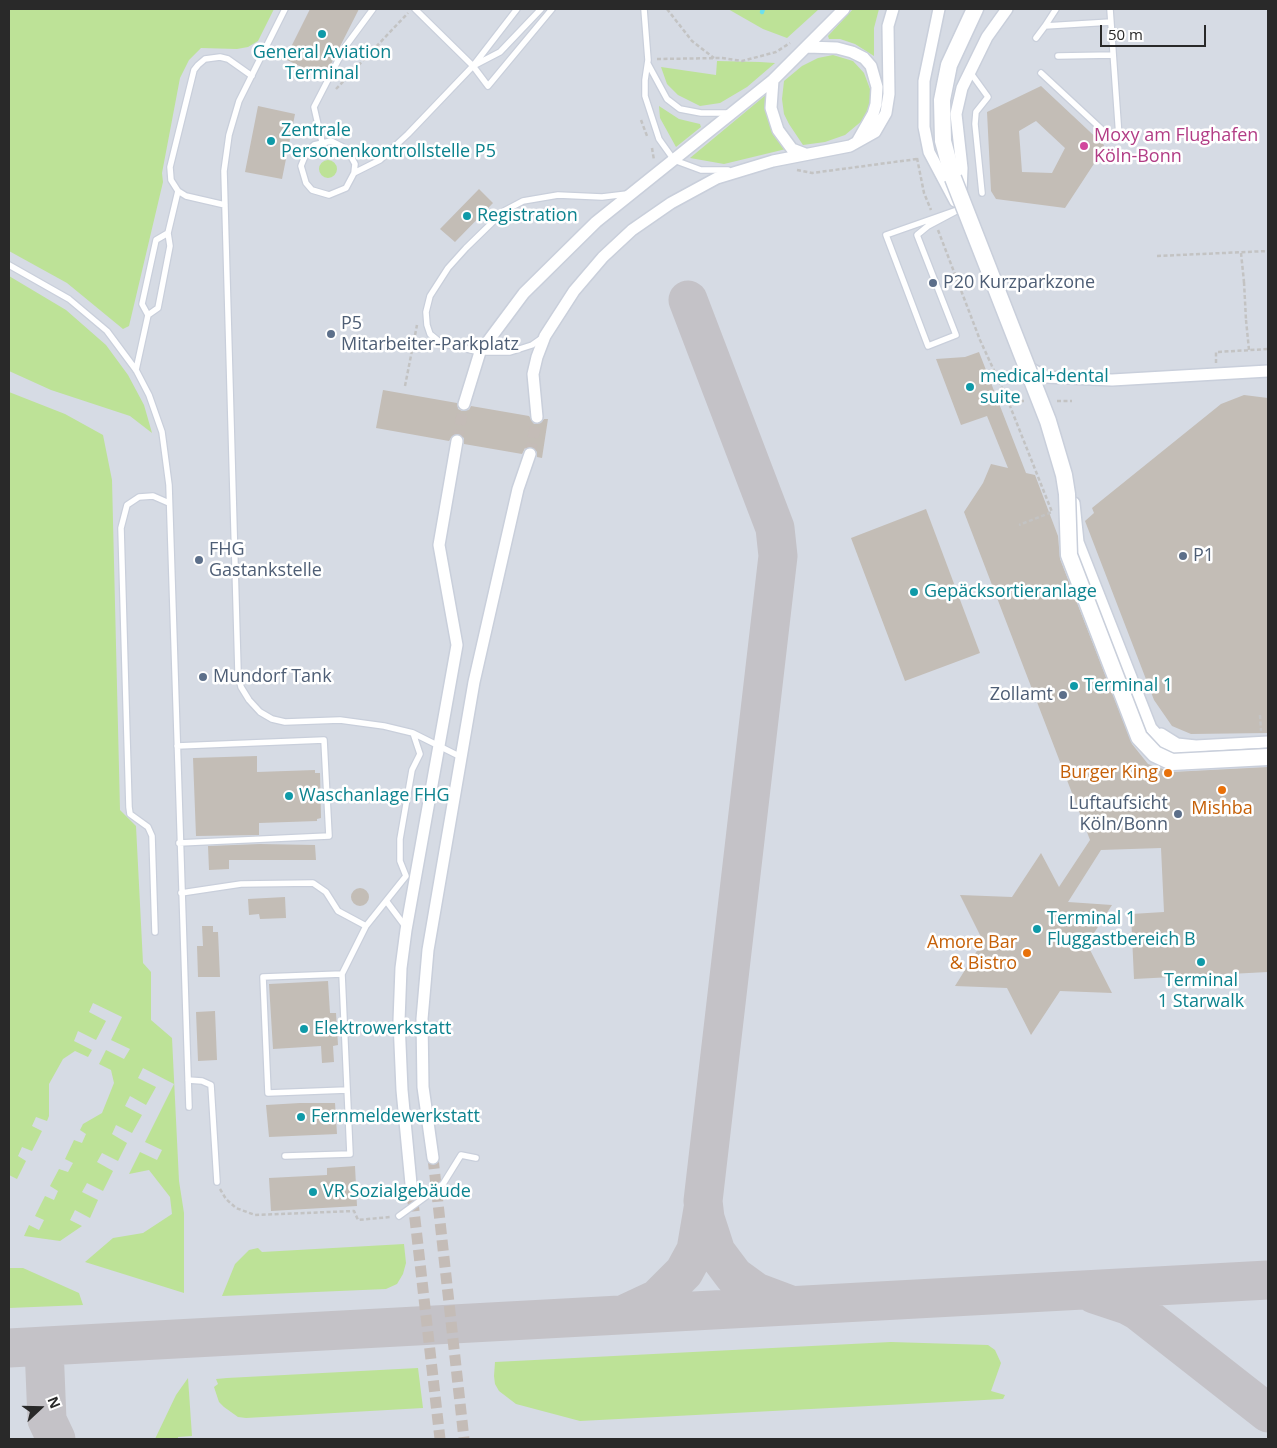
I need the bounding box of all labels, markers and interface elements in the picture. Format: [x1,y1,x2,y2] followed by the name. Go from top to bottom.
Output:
[1102,15,1208,47] scale bar
[1108,24,1143,44] text: 50 m
[316,28,328,40] marker: General Aviation Terminal
[253,42,391,84] place label: General Aviation Terminal
[281,120,496,162] place label: Zentrale Personenkontrollstelle P5
[1094,125,1258,168] place label: Moxy am Flughafen Köln-Bonn
[265,135,277,147] marker: Zentrale Personenkontrollstelle P5
[1078,140,1090,152] marker: Moxy am Flughafen Köln-Bonn
[477,205,578,227] place label: Registration
[461,210,473,222] marker: Registration
[943,272,1095,294] place label: P20 Kurzparkzone
[927,277,939,289] marker: P20 Kurzparkzone
[341,313,519,356] place label: P5 Mitarbeiter-Parkplatz
[325,328,337,340] marker: P5 Mitarbeiter-Parkplatz
[980,366,1109,408] place label: medical+dental suite
[964,381,976,393] marker: medical+dental suite
[209,539,322,582] place label: FHG Gastankstelle
[1193,545,1214,567] place label: P1
[1177,550,1189,562] marker: P1
[193,554,205,566] marker: FHG Gastankstelle
[924,581,1097,603] place label: Gepäcksortieranlage
[908,586,920,598] marker: Gepäcksortieranlage
[213,666,332,688] place label: Mundorf Tank
[197,671,209,683] marker: Mundorf Tank
[1084,675,1173,697] place label: Terminal 1
[1068,680,1080,692] marker: Terminal 1
[990,684,1053,706] place label: Zollamt
[1057,689,1069,701] marker: Zollamt
[1060,762,1158,784] place label: Burger King
[1162,767,1174,779] marker: Burger King
[1216,784,1228,796] marker: Mishba
[299,785,450,807] place label: Waschanlage FHG
[283,790,295,802] marker: Waschanlage FHG
[1069,793,1168,836] place label: Luftaufsicht Köln/Bonn
[1191,798,1253,820] place label: Mishba
[1172,808,1184,820] marker: Luftaufsicht Köln/Bonn
[1047,908,1196,951] place label: Terminal 1 Fluggastbereich B
[1031,923,1043,935] marker: Terminal 1 Fluggastbereich B
[927,932,1017,974] place label: Amore Bar & Bistro
[1021,947,1033,959] marker: Amore Bar & Bistro
[1195,956,1207,968] marker: Terminal 1 Starwalk
[1158,970,1244,1012] place label: Terminal 1 Starwalk
[314,1018,451,1040] place label: Elektrowerkstatt
[298,1023,310,1035] marker: Elektrowerkstatt
[311,1106,480,1128] place label: Fernmeldewerkstatt
[295,1111,307,1123] marker: Fernmeldewerkstatt
[323,1181,471,1203] place label: VR Sozialgebäude
[307,1186,319,1198] marker: VR Sozialgebäude
[15,1383,65,1433] north arrow
[44,1394,65,1411] text: N

